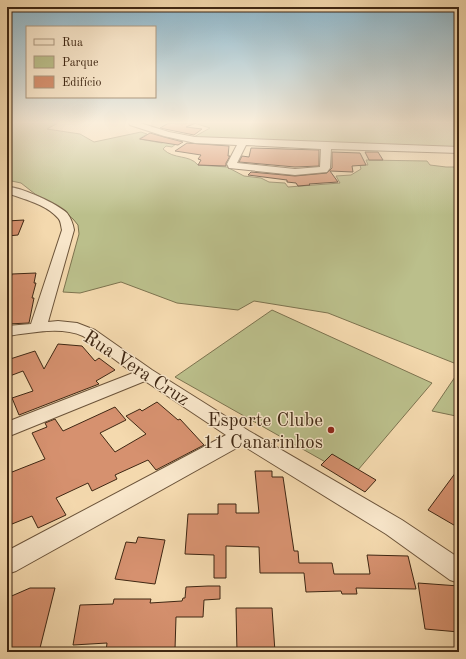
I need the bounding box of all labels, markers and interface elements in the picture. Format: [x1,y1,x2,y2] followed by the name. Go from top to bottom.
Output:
[26,26,156,98] legend
[62,37,83,49] text: Rua
[62,57,99,69] text: Parque
[62,77,101,89] text: Edifício
[79,328,192,410] street label: Rua Vera Cruz
[203,412,323,453] place label: Esporte Clube 11 Canarinhos
[326,425,336,435] marker: Esporte Clube 11 Canarinhos

